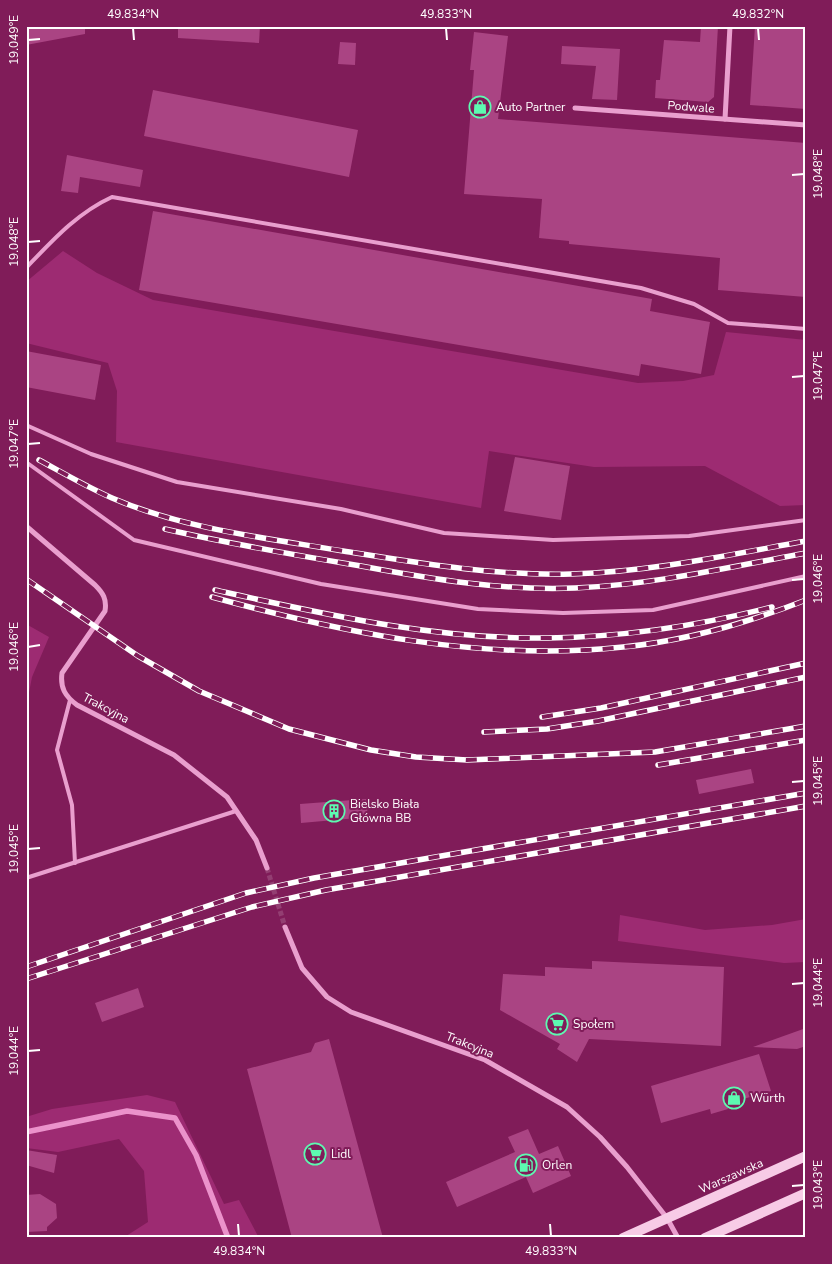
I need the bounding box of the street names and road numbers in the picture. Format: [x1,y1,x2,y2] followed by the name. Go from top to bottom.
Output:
[667,97,715,117] street label: Podwale
[80,689,132,727] street label: Trakcyjna
[444,1028,496,1062] street label: Trakcyjna
[696,1155,766,1197] street label: Warszawska

